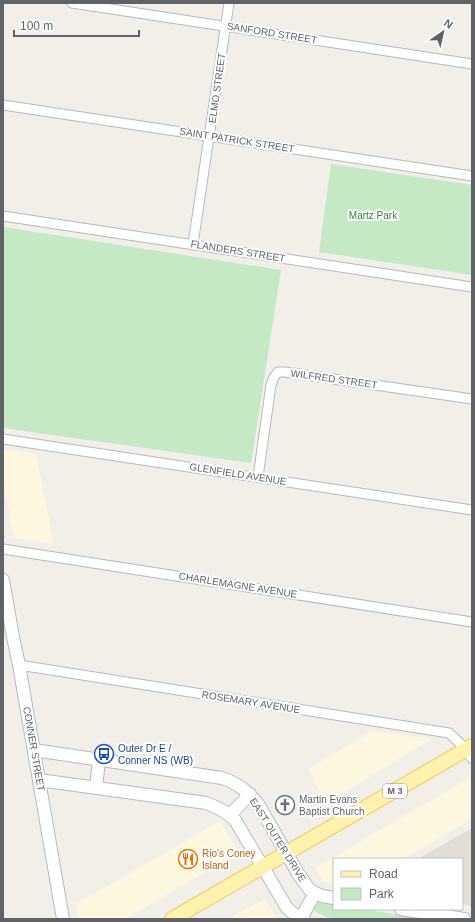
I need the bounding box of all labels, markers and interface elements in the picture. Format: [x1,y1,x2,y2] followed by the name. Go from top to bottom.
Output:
[14,12,139,38] scale bar
[423,12,463,52] north arrow
[442,17,455,31] text: N
[20,19,53,33] text: 100 m
[226,20,318,46] street label: SANFORD STREET
[207,52,227,124] street label: ELMO STREET
[179,125,295,155] street label: SAINT PATRICK STREET
[349,210,398,221] park label: Martz Park
[190,238,286,264] street label: FLANDERS STREET
[290,367,378,391] street label: WILFRED STREET
[189,461,288,487] street label: GLENFIELD AVENUE
[178,570,298,600] street label: CHARLEMAGNE AVENUE
[201,689,301,715] street label: ROSEMARY AVENUE
[21,706,47,792] street label: CONNER STREET
[93,743,115,765] bus stop icon: Outer Dr E / Conner NS (WB)
[118,743,193,766] place label: Outer Dr E / Conner NS (WB)
[383,784,407,798] road number: M 3
[274,794,296,816] church icon: Martin Evans Baptist Church
[299,794,365,817] place label: Martin Evans Baptist Church
[248,796,309,884] street label: EAST OUTER DRIVE
[177,848,199,870] restaurant icon: Rio's Coney Island
[202,848,256,871] place label: Rio's Coney Island
[333,858,463,910] legend
[369,867,398,881] text: Road
[369,887,395,901] text: Park

